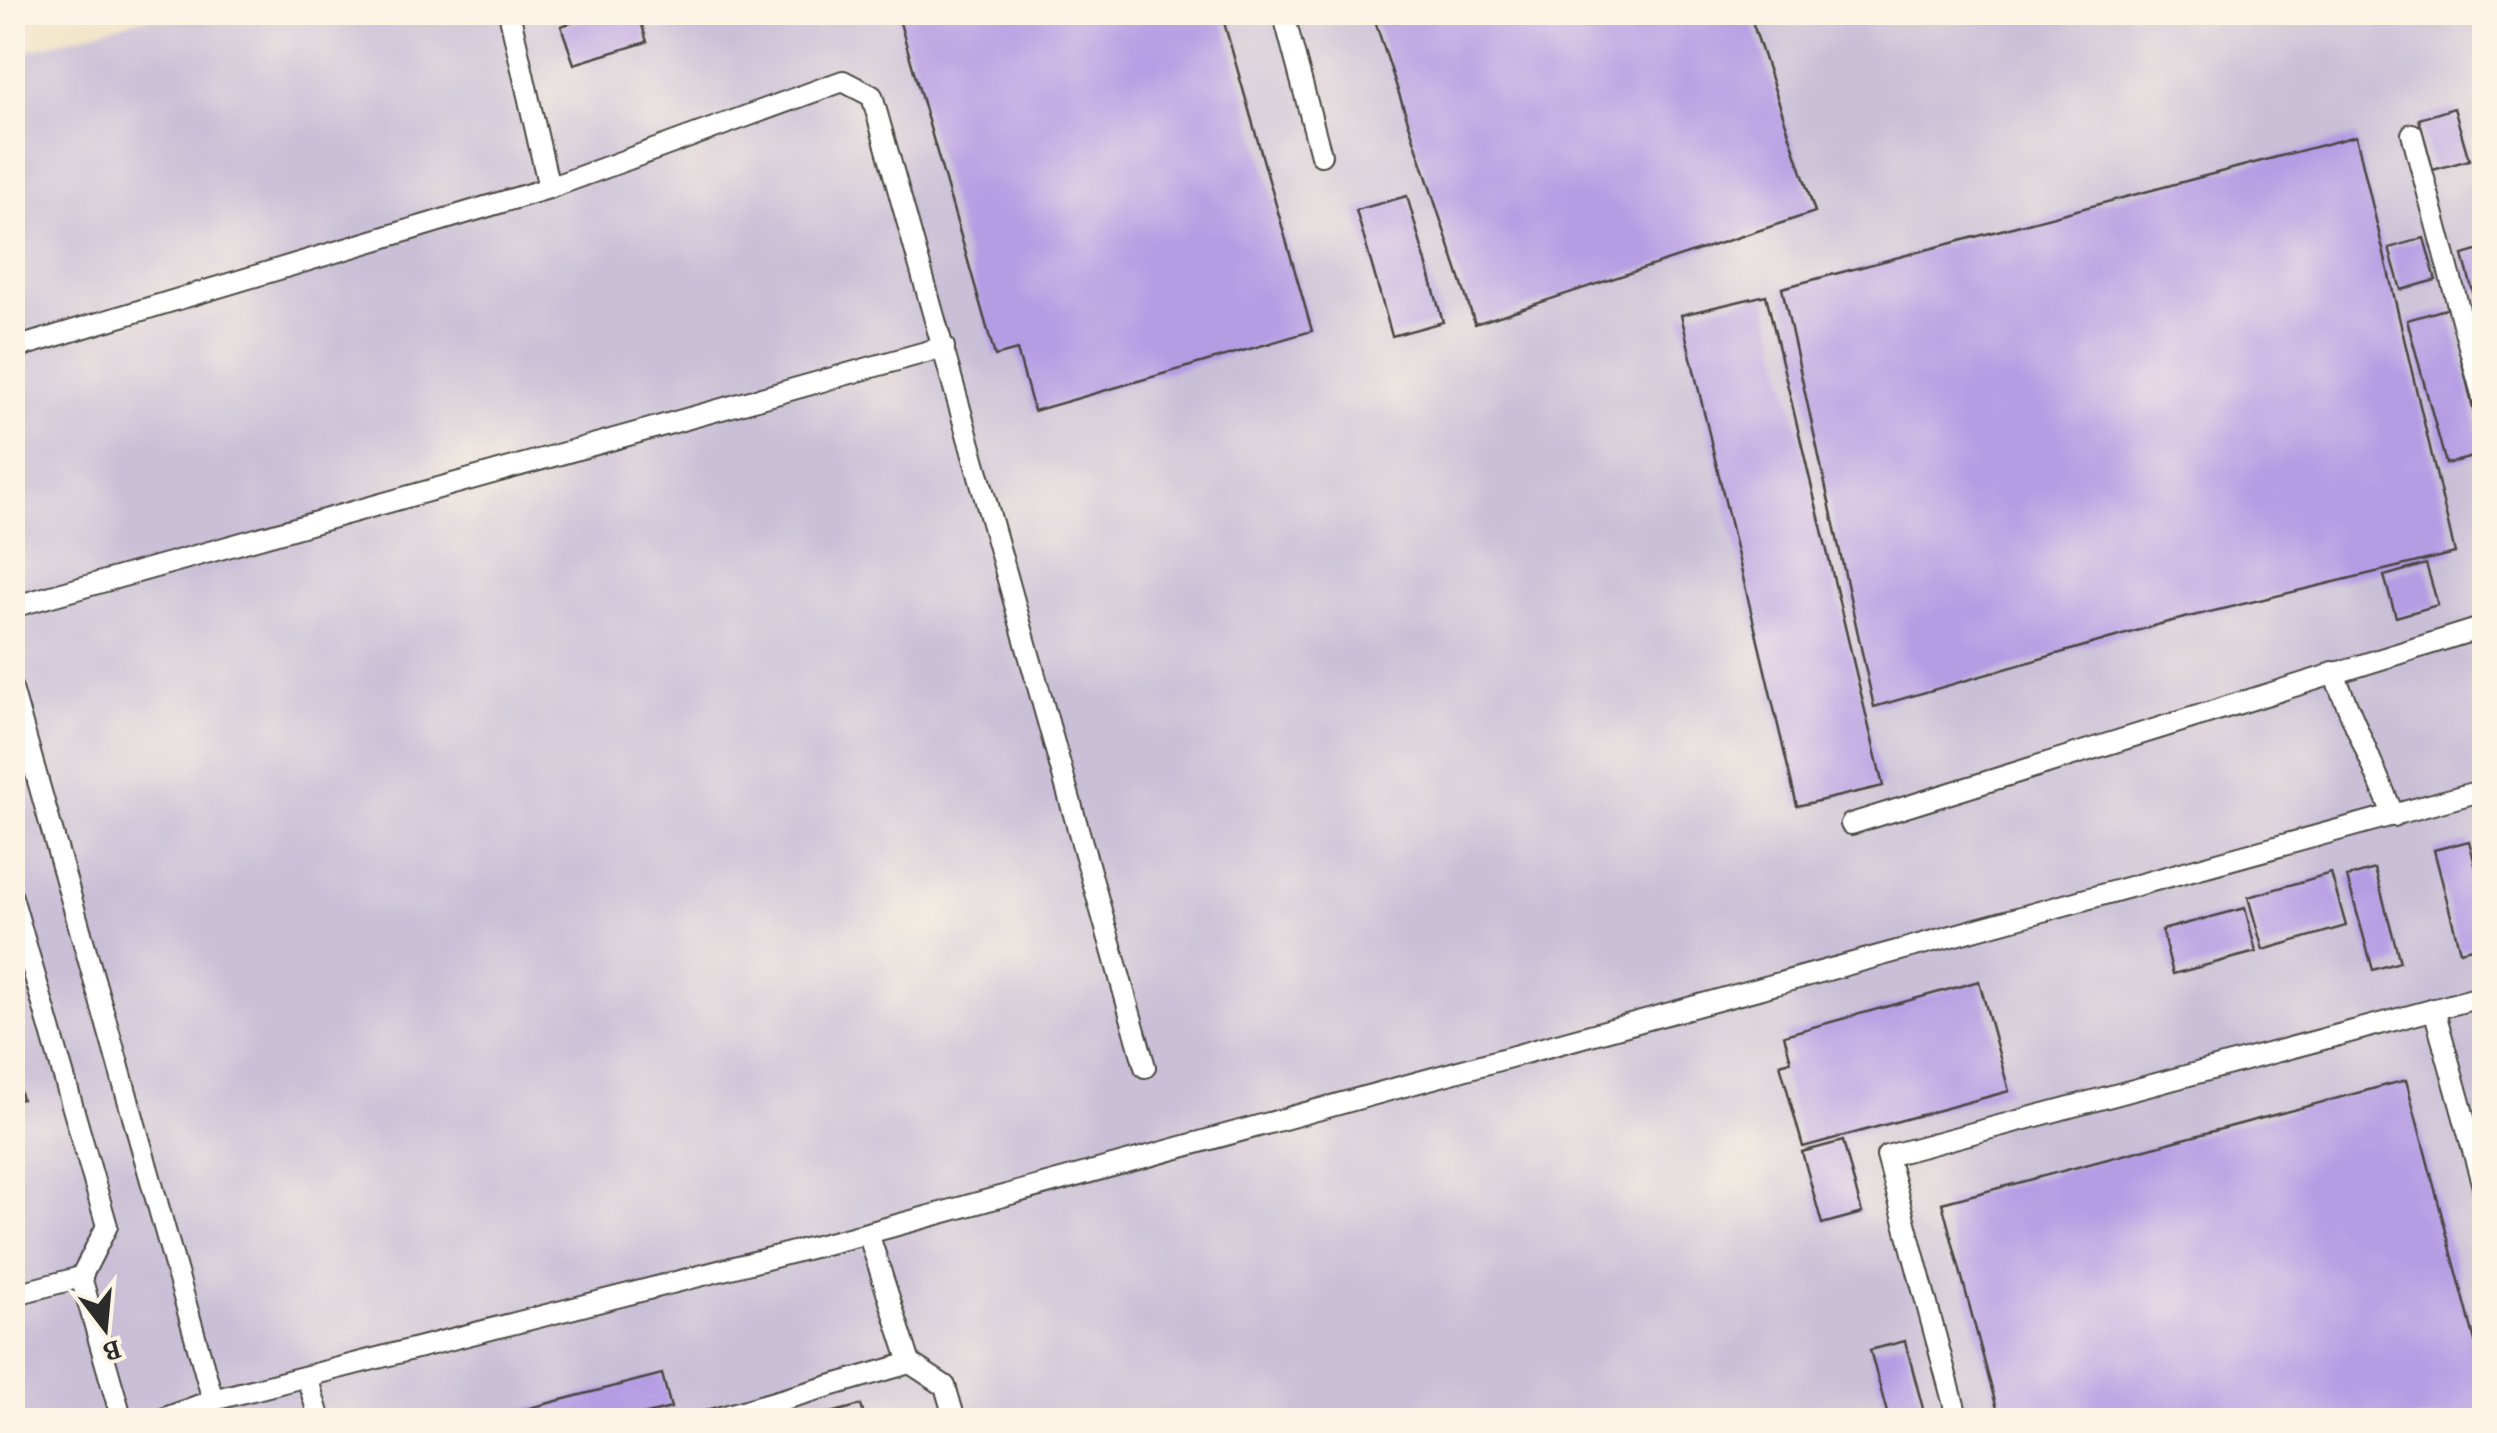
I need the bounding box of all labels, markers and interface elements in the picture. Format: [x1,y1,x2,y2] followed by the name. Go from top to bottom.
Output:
[55,1278,155,1378] north arrow
[98,1330,126,1375] text: B

